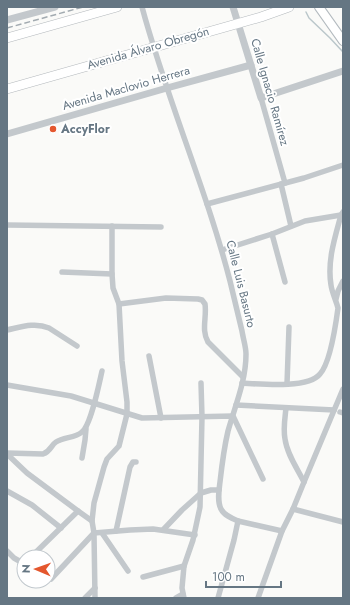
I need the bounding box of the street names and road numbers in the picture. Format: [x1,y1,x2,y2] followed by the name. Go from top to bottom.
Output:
[85,22,211,74] street label: Avenida Álvaro Obregón
[246,36,294,148] street label: Calle Ignacio Ramírez
[60,61,192,115] street label: Avenida Maclovio Herrera
[221,238,261,330] street label: Calle Luis Basurto

